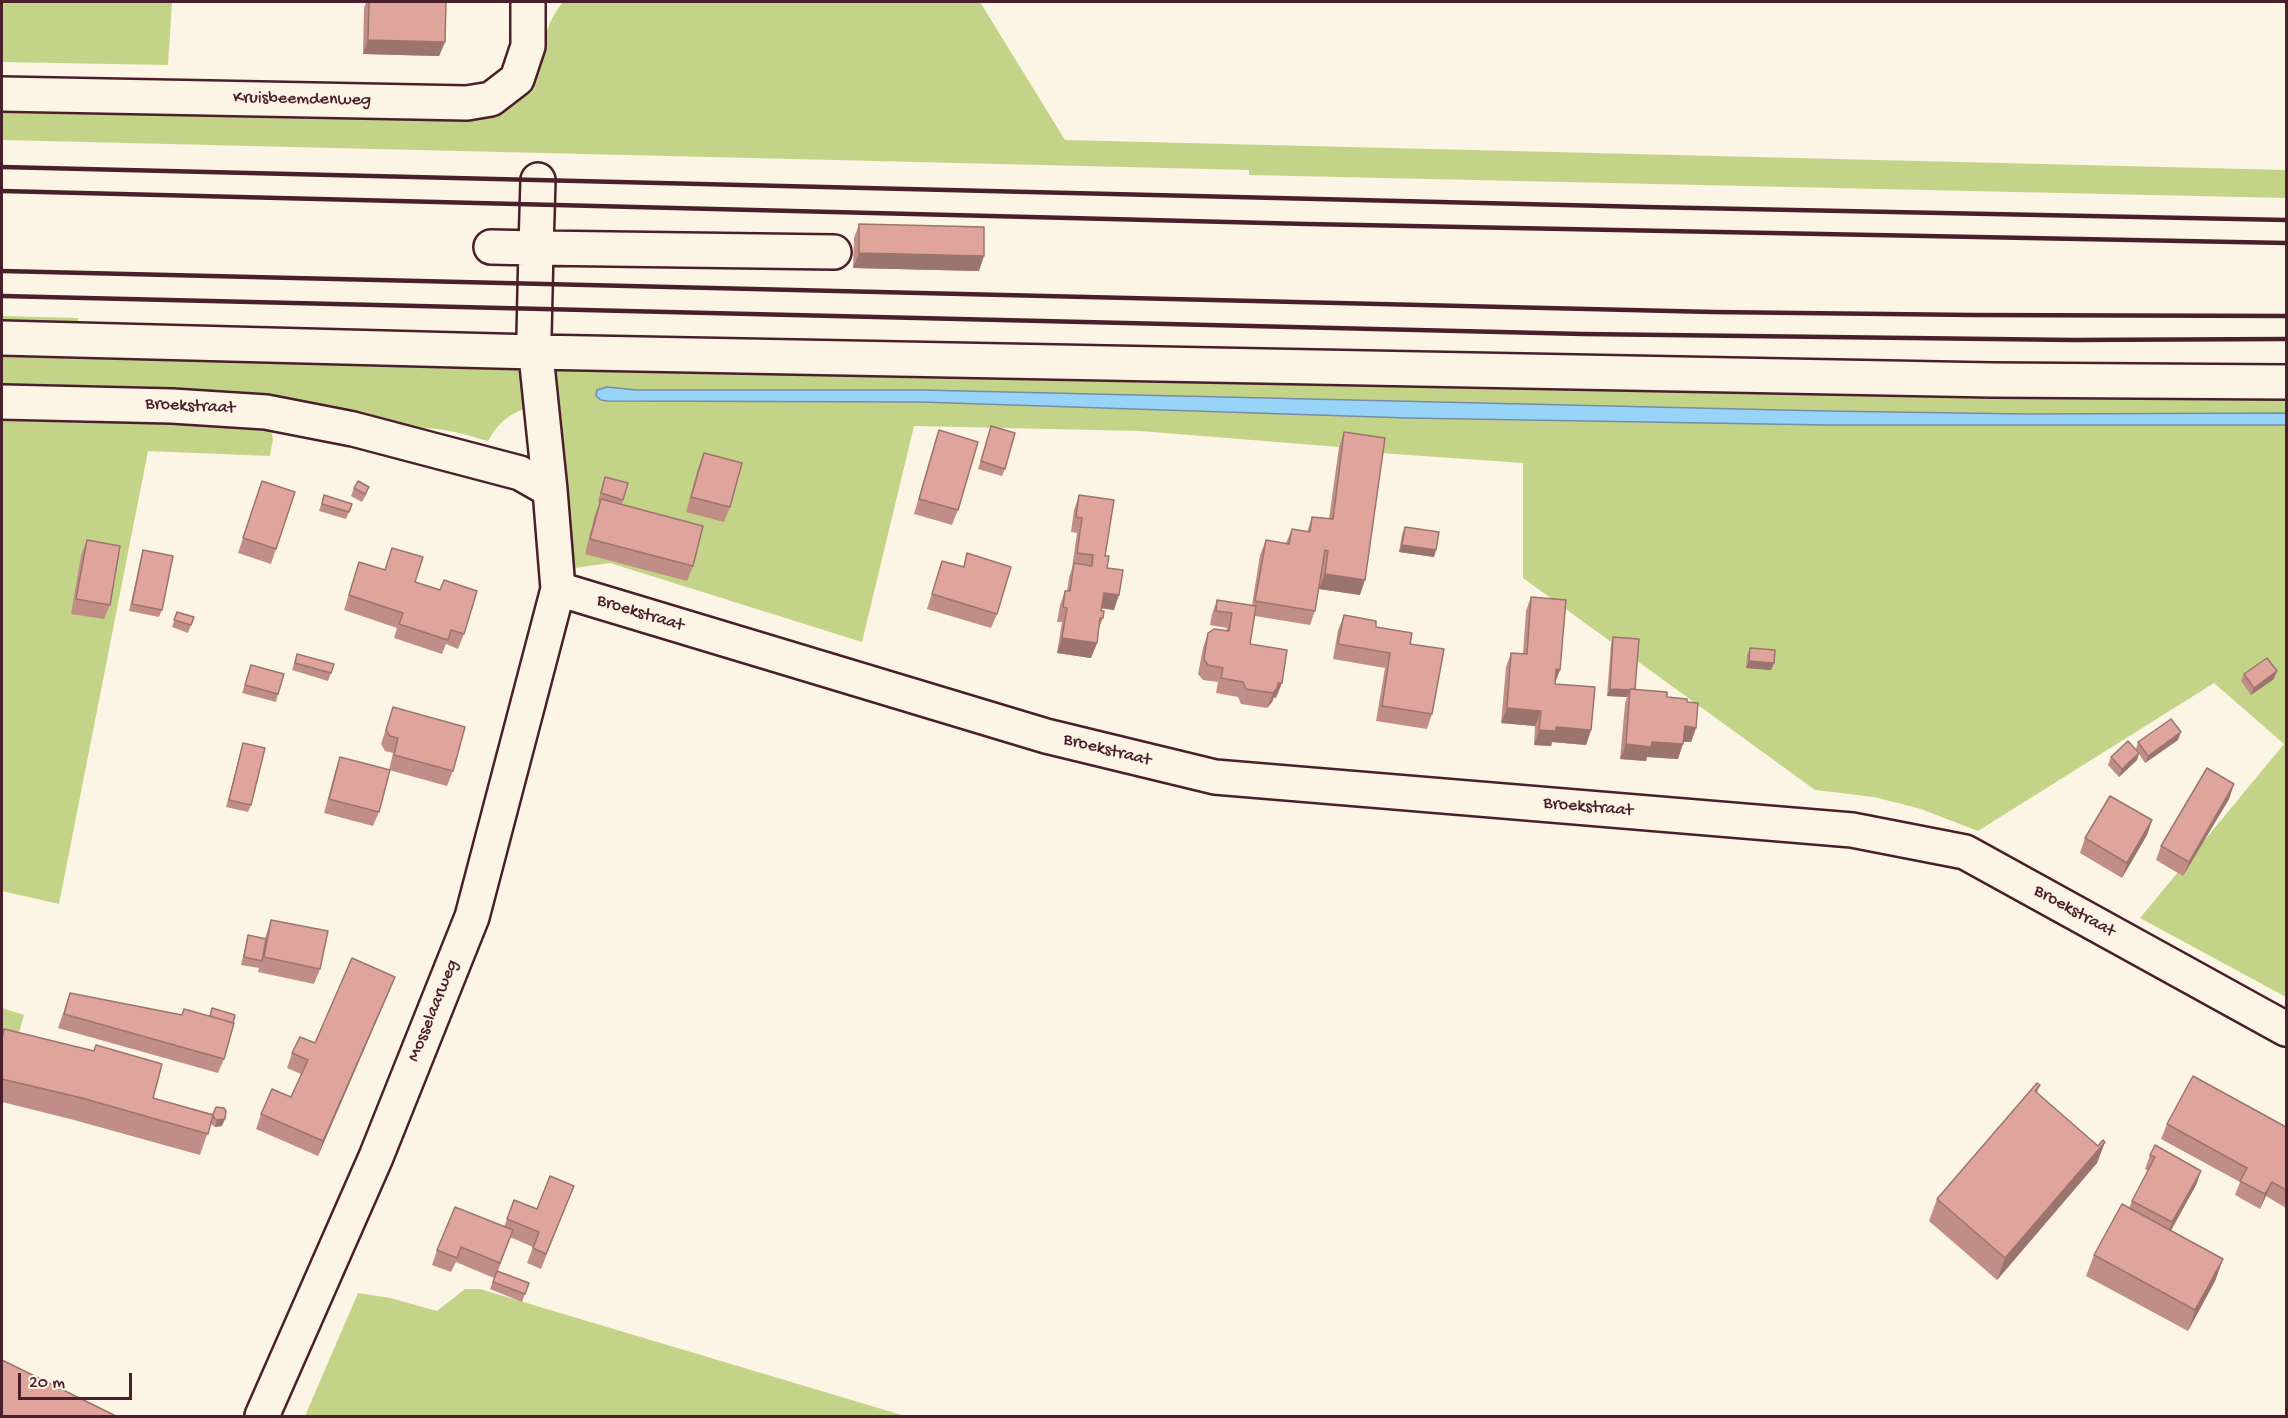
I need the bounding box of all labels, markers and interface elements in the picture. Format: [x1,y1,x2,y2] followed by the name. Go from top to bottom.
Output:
[233,88,371,112] street label: Kruisbeemdenweg
[145,394,235,420] street label: Broekstraat
[594,591,686,637] street label: Broekstraat
[1061,730,1153,772] street label: Broekstraat
[1542,793,1634,823] street label: Broekstraat
[2029,881,2119,943] street label: Broekstraat
[404,957,464,1065] street label: Mosselaarweg
[21,1361,135,1399] scale bar
[29,1373,65,1394] text: 20 m

